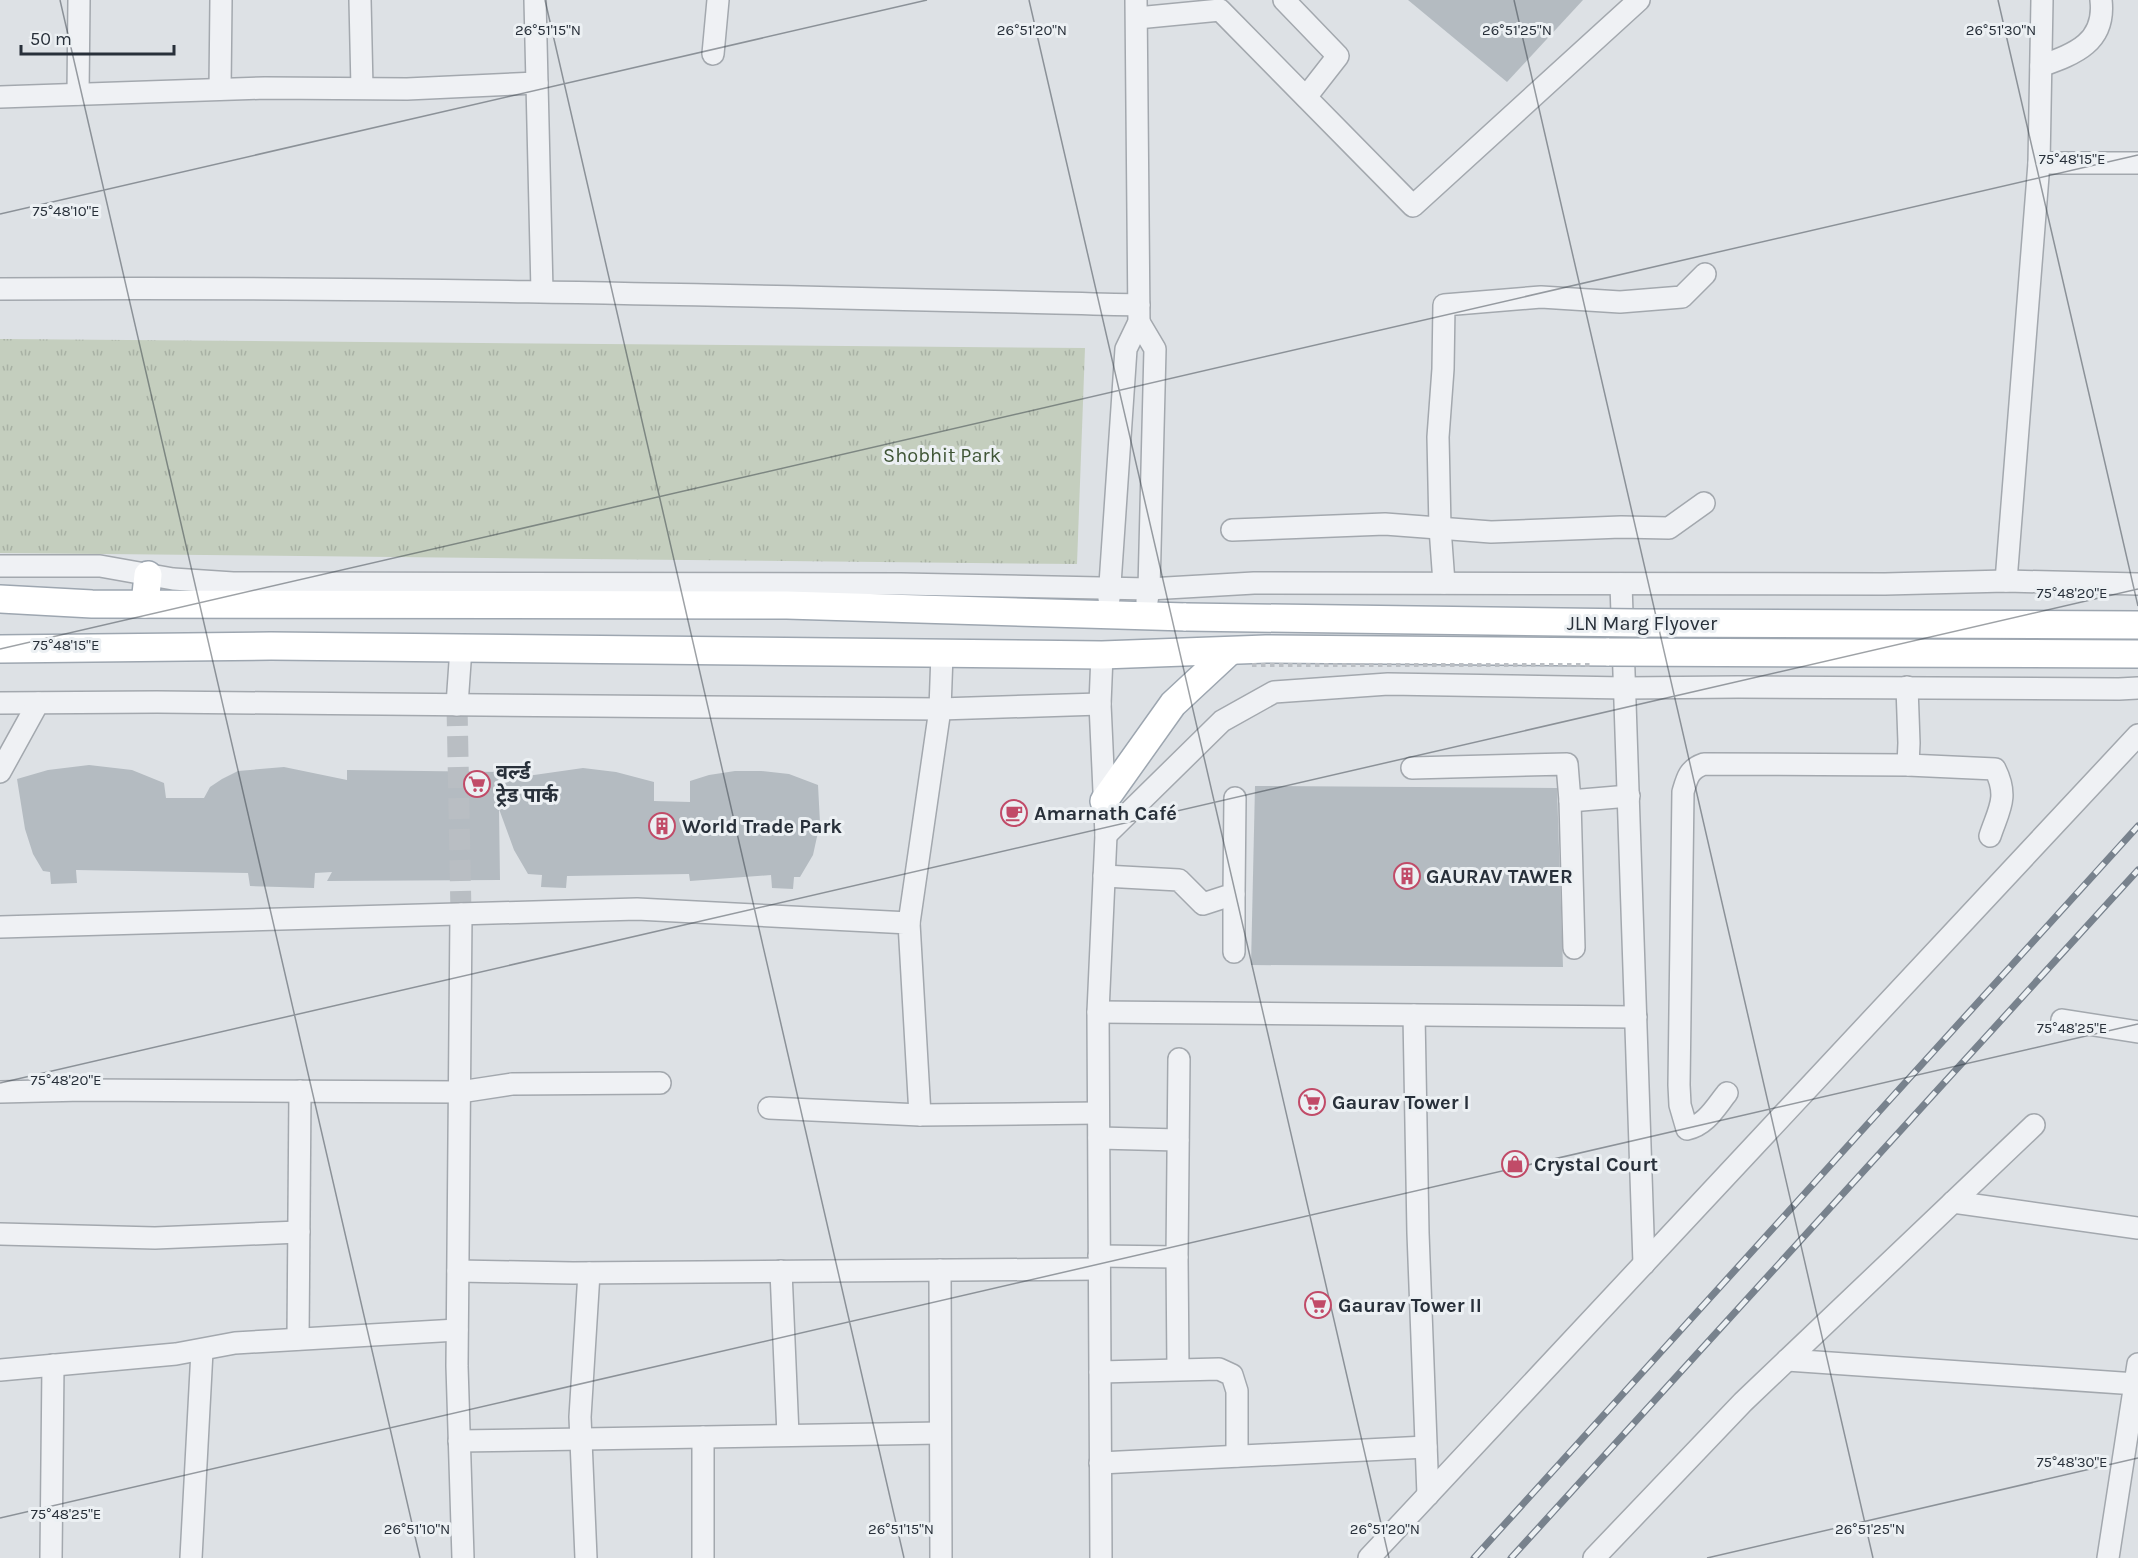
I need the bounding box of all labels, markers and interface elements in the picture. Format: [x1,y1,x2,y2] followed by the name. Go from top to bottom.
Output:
[21,18,174,56] scale bar
[515,21,581,39] text: 26°51'15"N
[997,21,1067,39] text: 26°51'20"N
[1482,21,1552,39] text: 26°51'25"N
[1966,21,2036,39] text: 26°51'30"N
[30,28,72,50] text: 50 m
[2039,150,2105,168] text: 75°48'15"E
[32,202,100,220] text: 75°48'10"E
[883,444,1001,467] park label: Shobhit Park
[2037,584,2107,602] text: 75°48'20"E
[1567,612,1718,635] street label: JLN Marg Flyover
[33,636,99,654] text: 75°48'15"E
[496,761,558,807] place label: वर्ल्ड ट्रेड पार्क
[462,769,492,799] supermarket icon: वर्ल्ड ट्रेड पार्क
[999,798,1029,828] cafe icon: Amarnath Café
[1034,802,1177,825] place label: Amarnath Café
[647,811,677,841] building icon: World Trade Park
[682,815,842,838] place label: World Trade Park
[1392,861,1422,891] building icon: GAURAV TAWER
[1426,865,1573,888] place label: GAURAV TAWER
[2037,1019,2107,1037] text: 75°48'25"E
[31,1071,101,1089] text: 75°48'20"E
[1297,1087,1327,1117] supermarket icon: Gaurav Tower I
[1332,1091,1470,1114] place label: Gaurav Tower I
[1500,1149,1530,1179] shop icon: Crystal Court
[1534,1153,1658,1176] place label: Crystal Court
[1303,1290,1333,1320] supermarket icon: Gaurav Tower II
[1338,1294,1482,1317] place label: Gaurav Tower II
[2036,1453,2108,1471] text: 75°48'30"E
[31,1505,101,1523] text: 75°48'25"E
[384,1520,450,1538] text: 26°51'10"N
[868,1520,934,1538] text: 26°51'15"N
[1350,1520,1420,1538] text: 26°51'20"N
[1835,1520,1905,1538] text: 26°51'25"N

